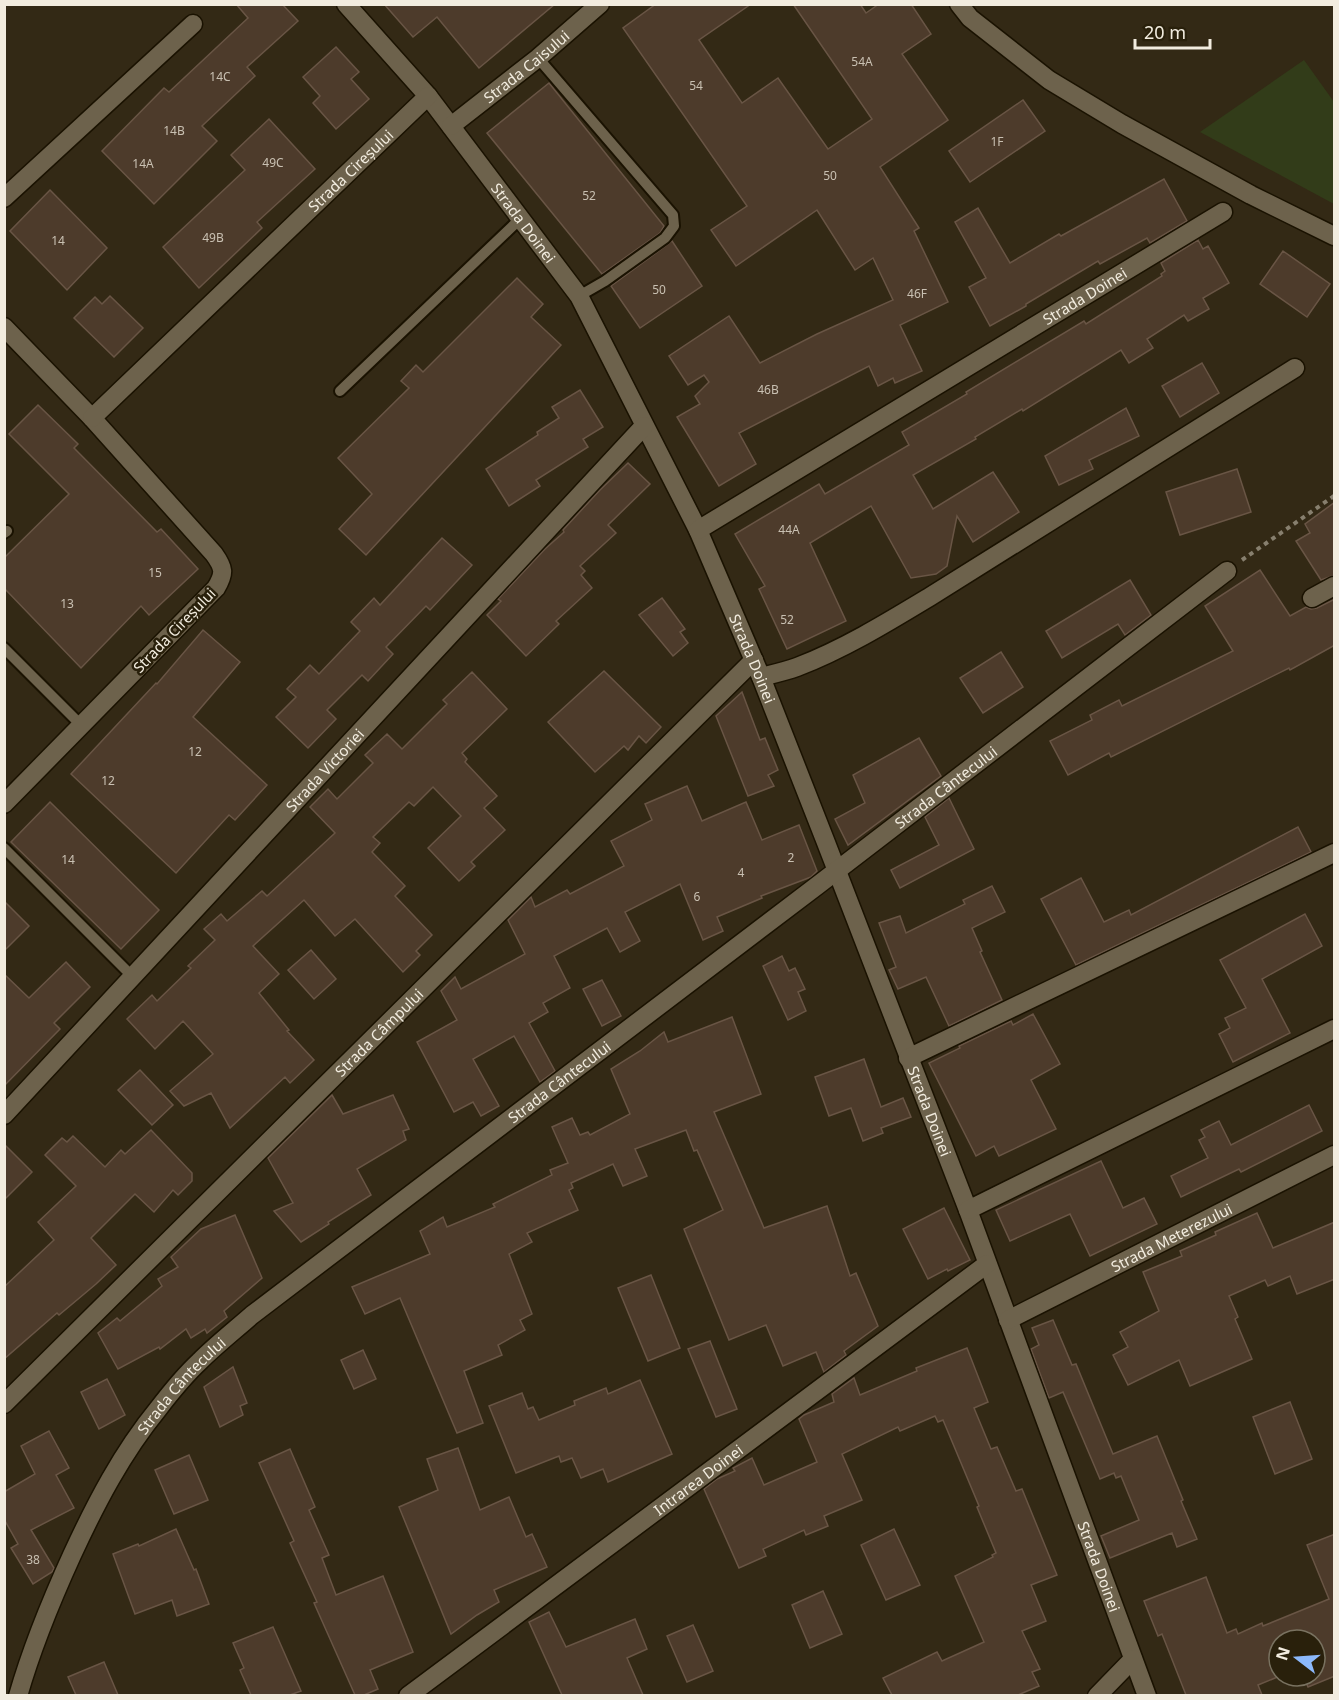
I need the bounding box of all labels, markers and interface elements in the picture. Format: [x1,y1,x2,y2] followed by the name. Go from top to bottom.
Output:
[1135,12,1210,50] scale bar
[1144,20,1186,44] text: 20 m
[479,26,573,107] street label: Strada Caisului
[851,53,873,70] house number: 54A
[209,68,231,85] house number: 14C
[689,77,703,94] house number: 54
[163,122,185,139] house number: 14B
[304,125,397,216] street label: Strada Cireșului
[990,133,1004,150] house number: 1F
[262,154,284,171] house number: 49C
[132,155,154,172] house number: 14A
[823,167,837,184] house number: 50
[487,179,560,267] street label: Strada Doinei
[582,187,596,204] house number: 52
[202,229,224,246] house number: 49B
[51,232,65,249] house number: 14
[1039,263,1130,329] street label: Strada Doinei
[652,281,666,298] house number: 50
[907,285,927,302] house number: 46F
[757,381,779,398] house number: 46B
[778,521,800,538] house number: 44A
[148,564,162,581] house number: 15
[128,583,220,677] street label: Strada Cireșului
[60,595,74,612] house number: 13
[725,611,780,706] street label: Strada Doinei
[780,611,794,628] house number: 52
[281,724,368,816] street label: Strada Victoriei
[890,741,1001,833] street label: Strada Cântecului
[188,743,202,760] house number: 12
[101,772,115,789] house number: 12
[788,849,795,866] house number: 2
[61,851,75,868] house number: 14
[738,864,745,881] house number: 4
[694,888,701,905] house number: 6
[330,984,427,1080] street label: Strada Câmpului
[504,1036,615,1127] street label: Strada Cântecului
[903,1063,956,1159] street label: Strada Doinei
[1107,1198,1235,1276] street label: Strada Meterezului
[132,1332,230,1438] street label: Strada Cântecului
[650,1440,747,1519] street label: Intrarea Doinei
[1073,1518,1125,1615] street label: Strada Doinei
[26,1551,40,1568] house number: 38
[1267,1628,1327,1688] north arrow
[1270,1644,1295,1663] text: N

